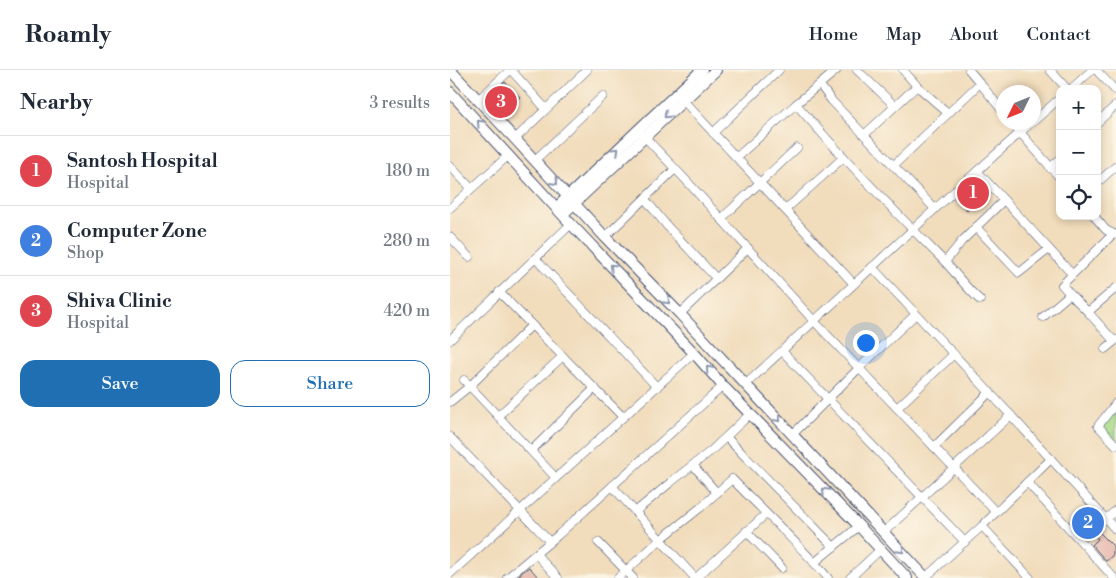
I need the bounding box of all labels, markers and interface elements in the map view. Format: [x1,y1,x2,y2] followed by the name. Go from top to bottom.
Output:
[25,20,111,50] text: Roamly
[809,23,858,46] text: Home
[886,23,922,46] text: Map
[950,23,999,46] text: About
[1027,23,1091,46] text: Contact
[485,83,517,121] pin: 3
[996,85,1041,130] north arrow
[1056,85,1101,220] map controls
[1056,85,1101,130] button: +
[20,90,93,116] text: Nearby
[369,93,430,113] text: 3 results
[664,109,673,118] one-way arrow
[477,120,486,129] one-way arrow
[1056,130,1101,175] button: −
[610,148,619,157] one-way arrow
[67,149,218,173] text: Santosh Hospital
[32,161,40,181] text: 1
[386,161,430,181] text: 180 m
[67,173,129,193] text: Hospital
[957,174,989,212] pin: 1
[1056,175,1101,220] button: locate
[549,177,558,186] one-way arrow
[67,219,207,243] text: Computer Zone
[31,231,41,251] text: 2
[383,231,430,251] text: 280 m
[67,243,104,263] text: Shop
[610,264,619,273] one-way arrow
[67,289,172,313] text: Shiva Clinic
[661,295,670,304] one-way arrow
[31,301,41,321] text: 3
[383,301,430,321] text: 420 m
[67,313,129,333] text: Hospital
[853,330,879,356] your location
[20,360,220,407] button: Save
[230,360,430,407] button: Share
[706,366,715,375] one-way arrow
[772,414,781,423] one-way arrow
[822,487,831,496] one-way arrow
[1072,504,1104,542] pin: 2
[895,545,904,554] one-way arrow

